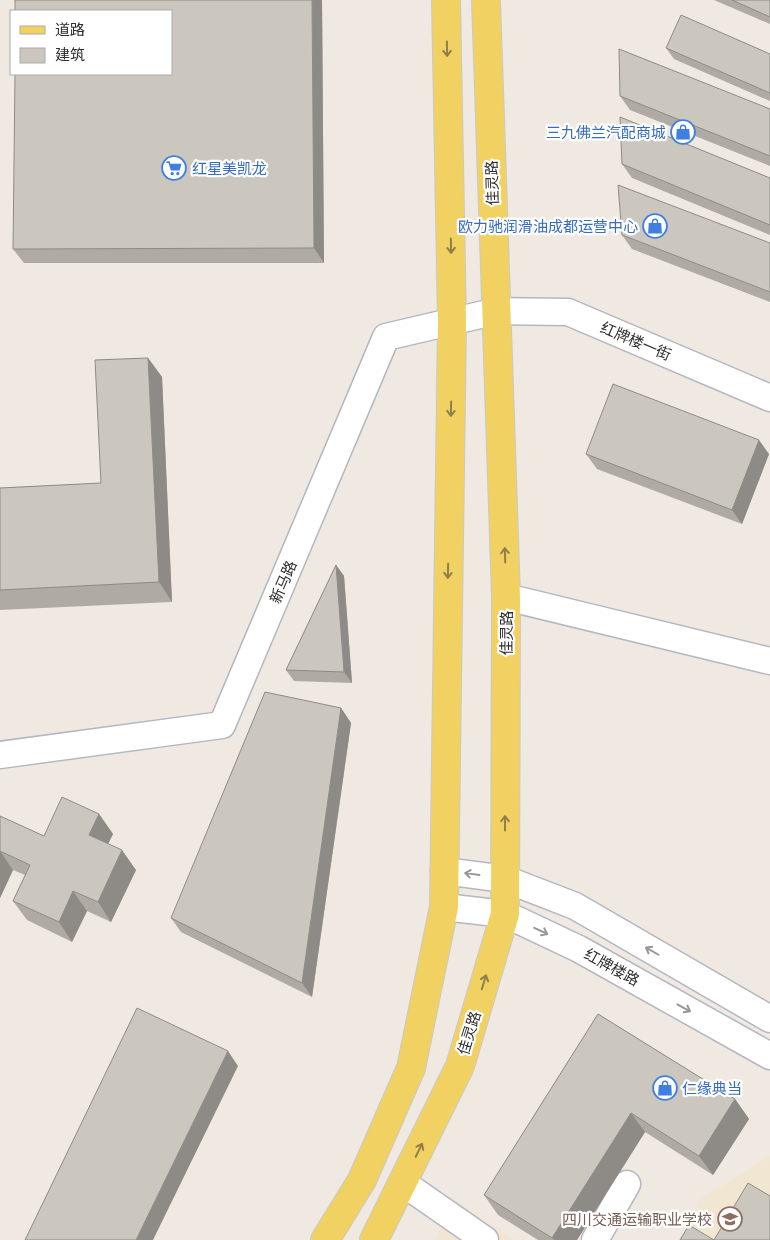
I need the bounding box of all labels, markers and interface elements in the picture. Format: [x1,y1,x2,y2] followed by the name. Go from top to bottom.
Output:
[10,10,172,75] legend
[55,20,85,39] text: 道路
[442,40,451,56] one-way arrow
[55,45,85,64] text: 建筑
[670,119,696,145] shop icon: 三九佛兰汽配商城
[546,123,666,142] place label: 三九佛兰汽配商城
[161,155,187,181] supermarket icon: 红星美凯龙
[192,159,267,178] place label: 红星美凯龙
[482,160,502,206] street label: 佳灵路
[642,213,668,239] shop icon: 欧力驰润滑油成都运营中心
[458,217,638,236] place label: 欧力驰润滑油成都运营中心
[446,238,455,254] one-way arrow
[598,318,674,364] street label: 红牌楼一街
[446,400,456,416] one-way arrow
[500,548,510,564] one-way arrow
[265,558,301,606] street label: 新马路
[443,562,453,579] one-way arrow
[497,610,516,656] street label: 佳灵路
[500,815,510,832] one-way arrow
[464,869,480,879] one-way arrow
[533,926,548,936] one-way arrow
[581,944,643,990] street label: 红牌楼路
[646,945,660,955] one-way arrow
[480,975,490,991] one-way arrow
[676,1003,690,1013] one-way arrow
[453,1009,485,1057] street label: 佳灵路
[652,1075,678,1101] shop icon: 仁缘典当
[682,1079,742,1098] place label: 仁缘典当
[415,1143,424,1158] one-way arrow
[717,1206,743,1232] school or university icon: 四川交通运输职业学校
[562,1210,712,1229] place label: 四川交通运输职业学校

